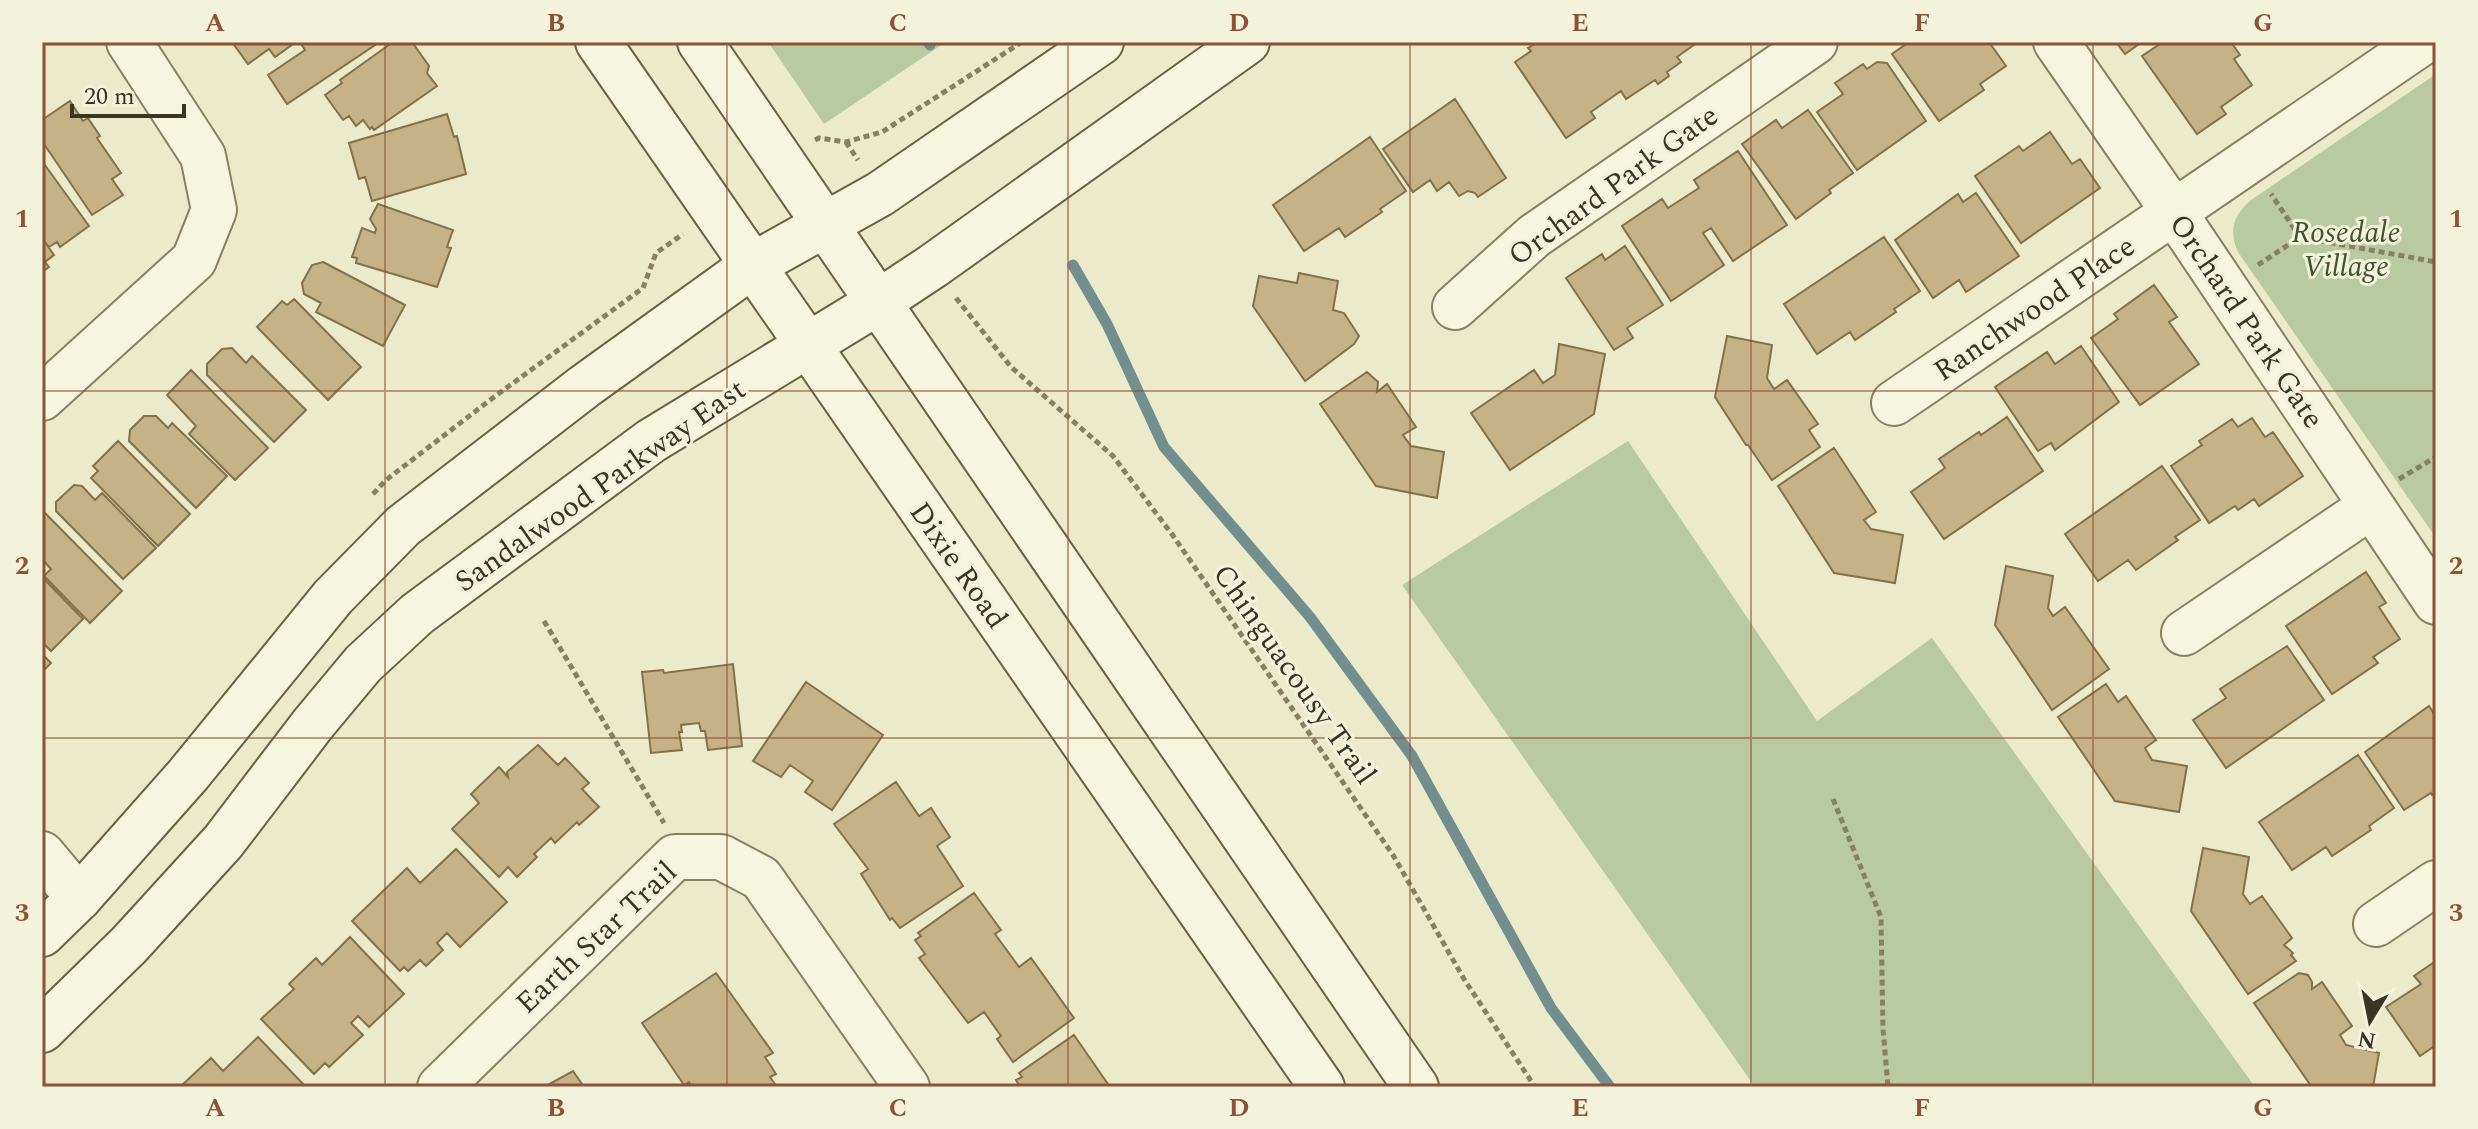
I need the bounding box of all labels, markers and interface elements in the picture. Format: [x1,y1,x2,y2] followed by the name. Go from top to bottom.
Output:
[205,3,225,43] text: A
[547,3,565,43] text: B
[889,3,907,43] text: C
[1229,3,1249,43] text: D
[1571,3,1589,43] text: E
[1914,3,1930,43] text: F
[2253,3,2273,43] text: G
[72,68,184,118] scale bar
[84,79,135,115] text: 20 m
[1499,93,1729,278] street label: Orchard Park Gate
[15,199,29,239] text: 1
[2449,199,2463,239] text: 1
[2157,205,2335,438] street label: Orchard Park Gate
[2292,210,2400,290] park label: Rosedale Village
[1924,224,2145,394] street label: Ranchwood Place
[445,368,756,604] street label: Sandalwood Parkway East
[897,492,1019,639] street label: Dixie Road
[15,546,29,586] text: 2
[2449,546,2463,586] text: 2
[1201,555,1388,794] street label: Chinguacousy Trail
[505,850,688,1025] street label: Earth Star Trail
[15,893,29,933] text: 3
[2449,893,2463,933] text: 3
[2330,981,2410,1061] north arrow
[2355,1021,2378,1057] text: N
[205,1088,225,1128] text: A
[547,1088,565,1128] text: B
[889,1088,907,1128] text: C
[1229,1088,1249,1128] text: D
[1571,1088,1589,1128] text: E
[1914,1088,1930,1128] text: F
[2253,1088,2273,1128] text: G

